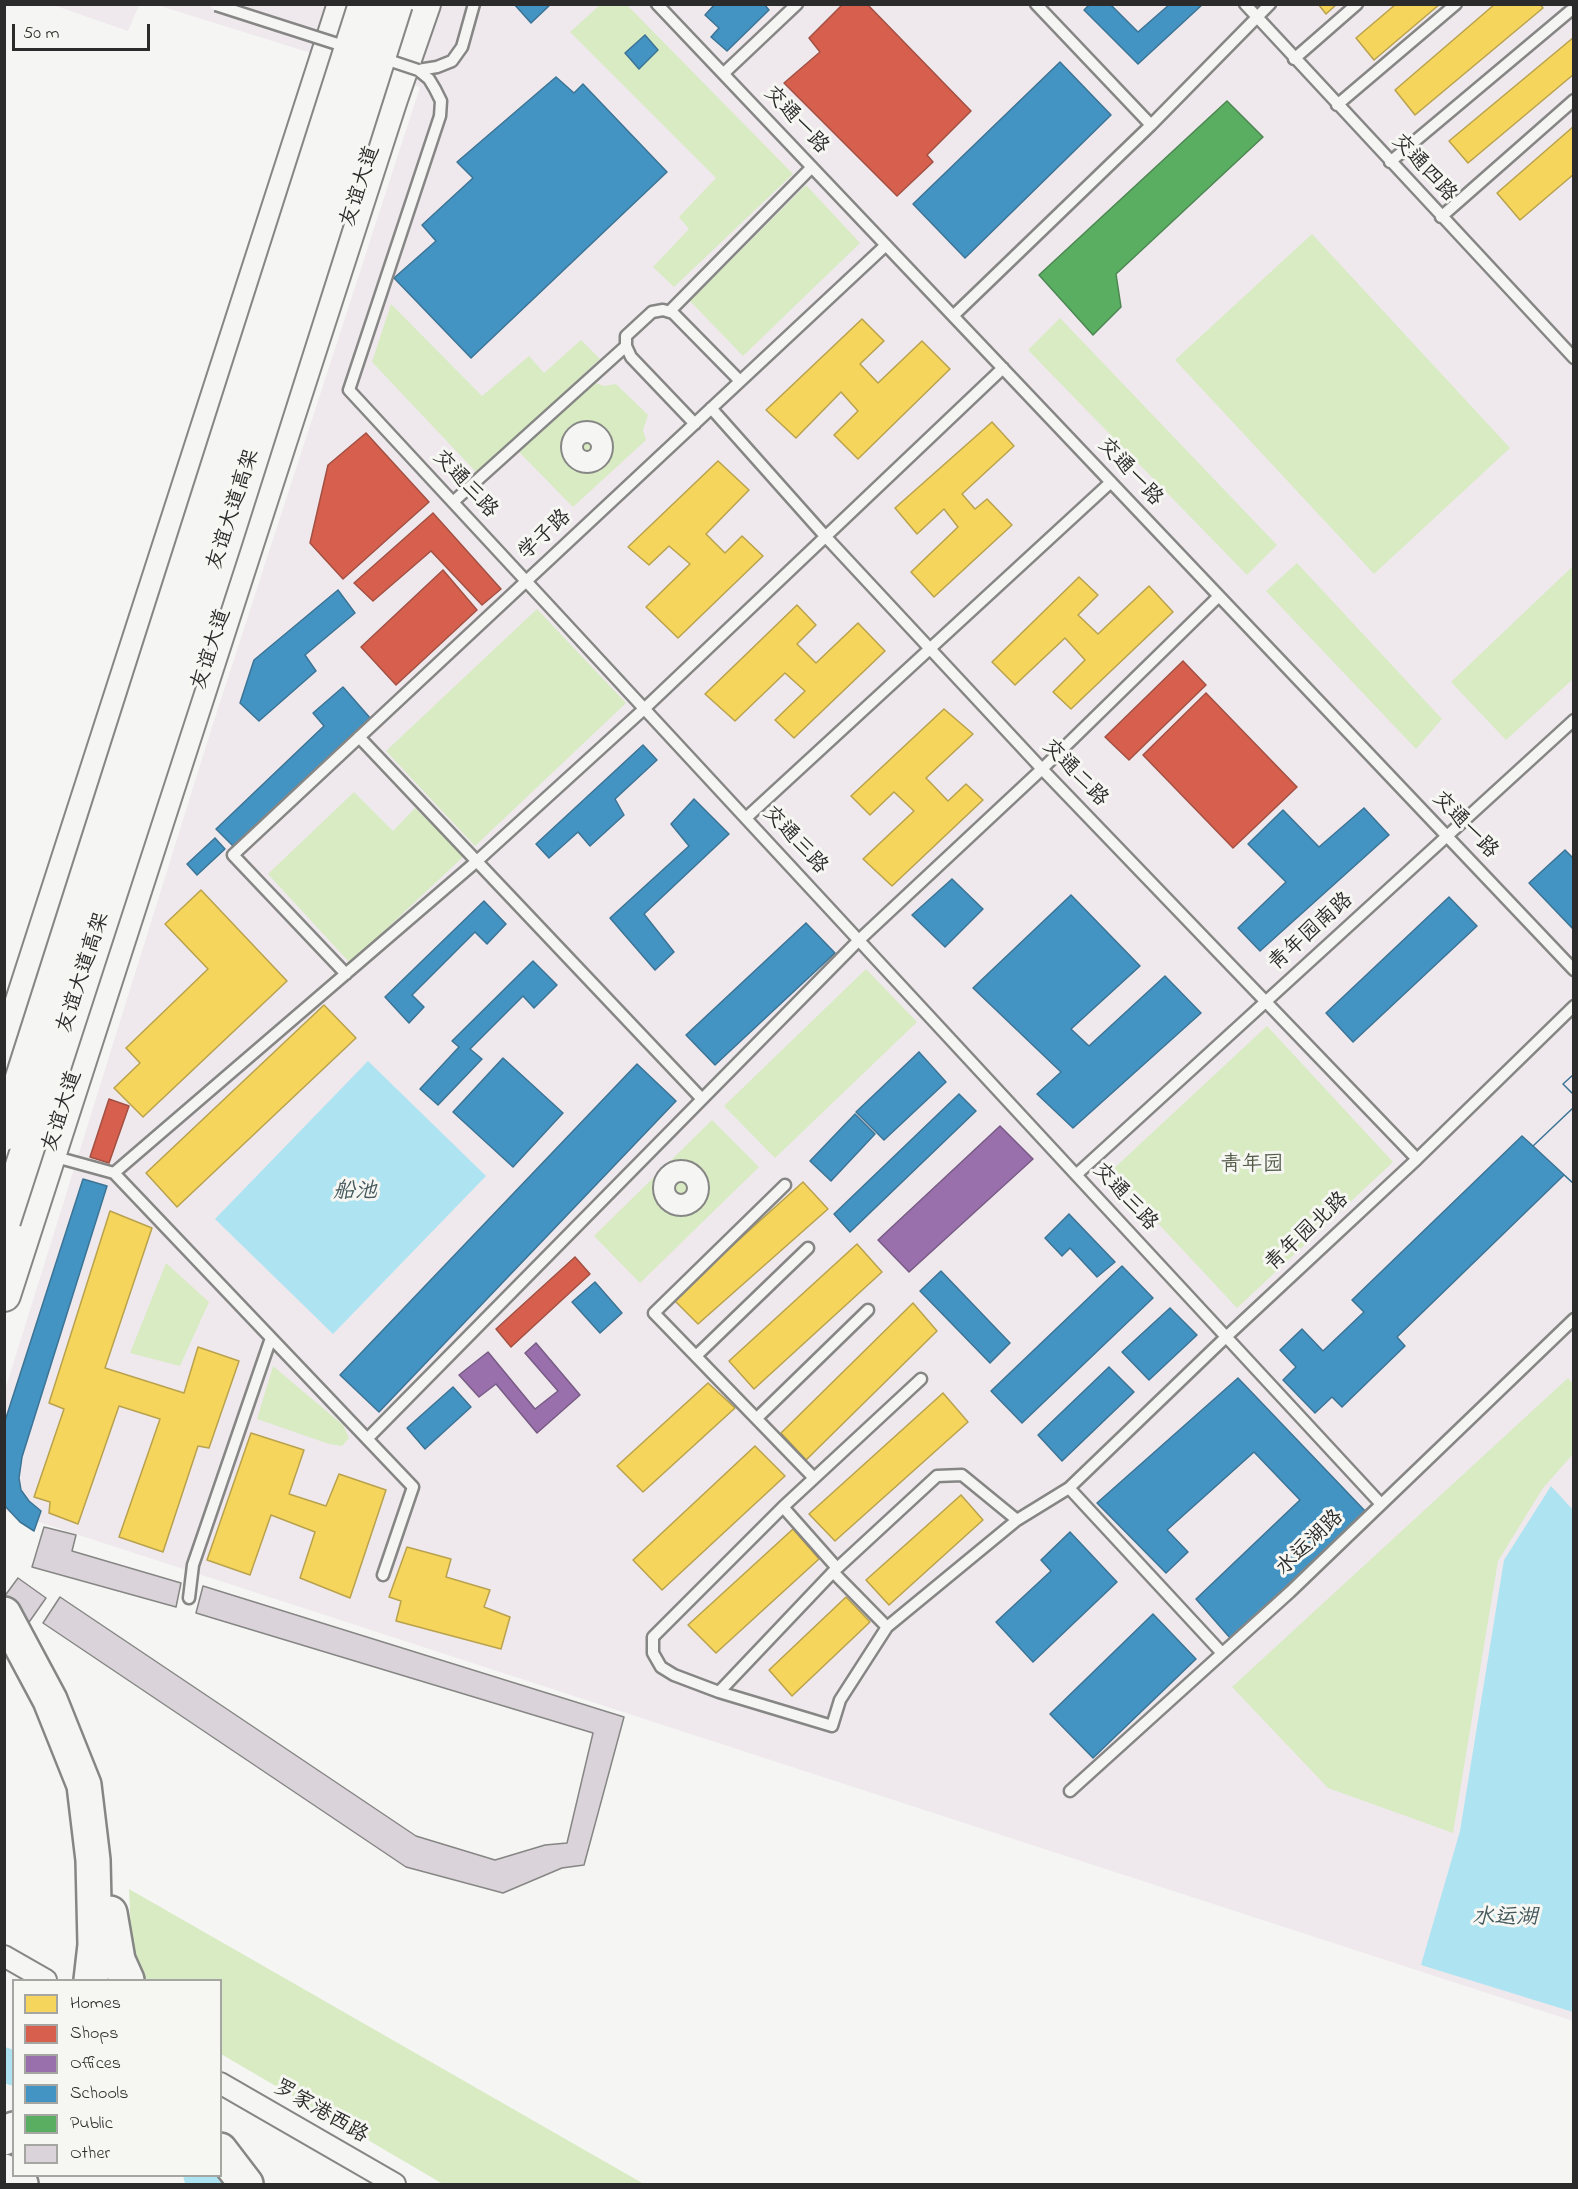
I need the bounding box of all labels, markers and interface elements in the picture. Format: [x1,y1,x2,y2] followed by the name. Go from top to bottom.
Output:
[15,12,153,50] scale bar
[23,21,60,47] text: 50 m
[757,82,833,160] street label: 交通一路
[1385,130,1461,208] street label: 交通四路
[337,143,387,231] street label: 友谊大道
[1091,434,1167,512] street label: 交通一路
[204,446,266,574] street label: 友谊大道高架
[426,446,502,524] street label: 交通三路
[514,505,578,567] street label: 学子路
[188,606,238,694] street label: 友谊大道
[1036,735,1112,813] street label: 交通二路
[1426,787,1502,865] street label: 交通一路
[756,802,832,880] street label: 交通三路
[1265,889,1359,977] street label: 青年园南路
[54,909,116,1037] street label: 友谊大道高架
[39,1068,89,1156] street label: 友谊大道
[1221,1154,1283,1180] park label: 青年园
[1086,1159,1162,1237] street label: 交通三路
[333,1180,377,1206] water label: 船池
[1261,1188,1355,1278] street label: 青年园北路
[1272,1506,1350,1582] street label: 水运湖路
[1472,1906,1538,1932] water label: 水运湖
[12,1979,222,2177] legend
[70,1991,121,2017] text: Homes
[70,2021,118,2047] text: Shops
[70,2051,121,2077] text: Offices
[268,2076,372,2150] street label: 罗家港西路
[70,2081,128,2107] text: Schools
[70,2111,113,2137] text: Public
[70,2141,110,2167] text: Other

